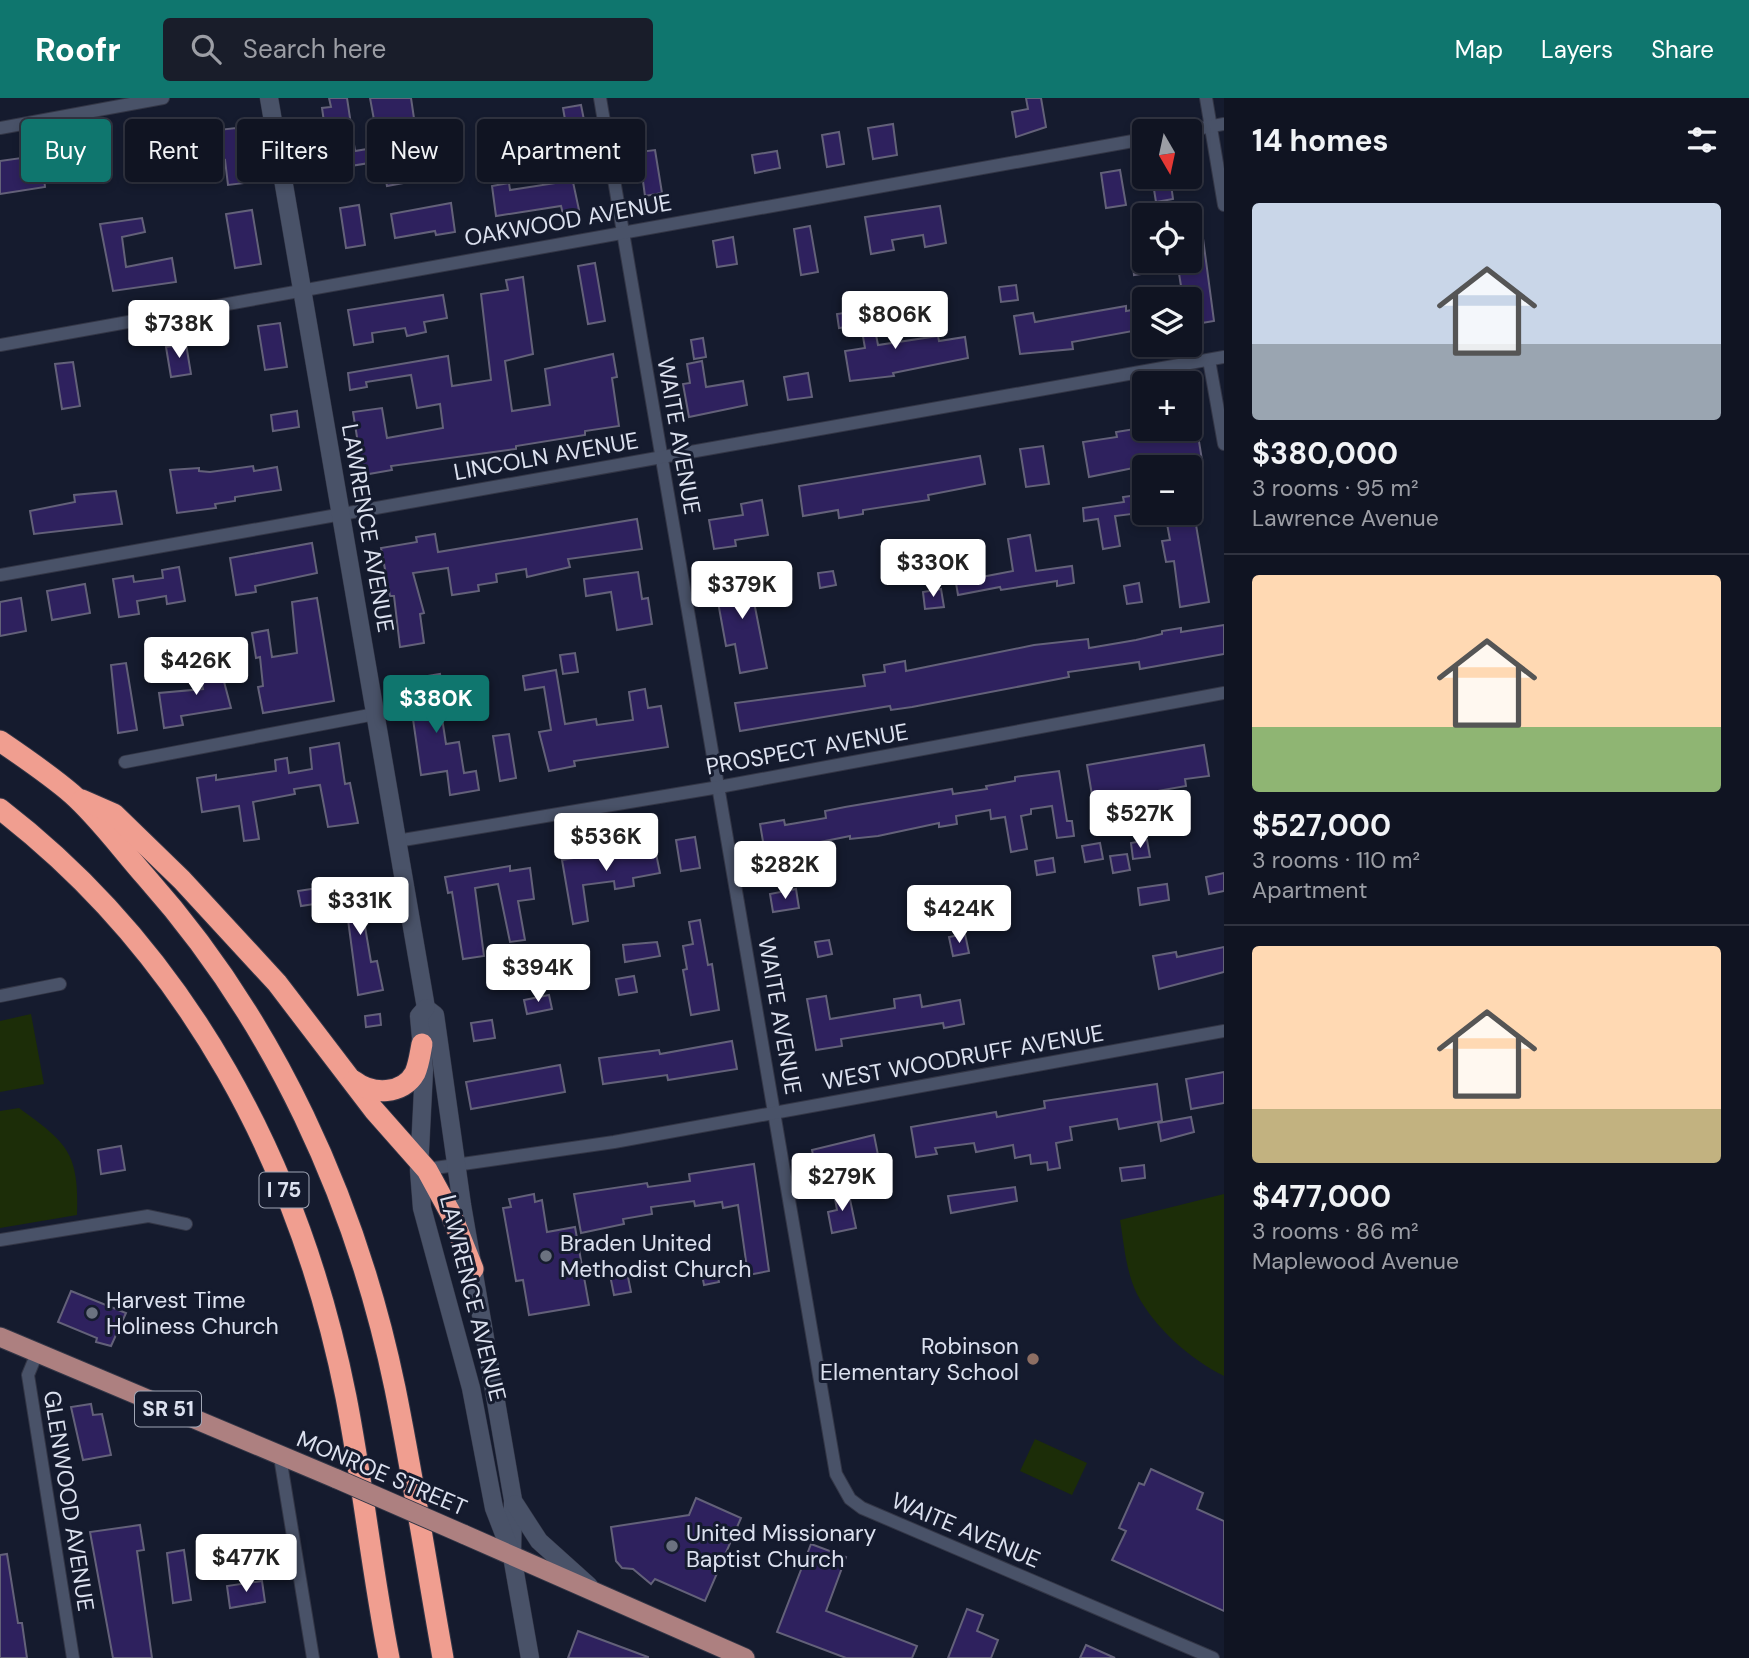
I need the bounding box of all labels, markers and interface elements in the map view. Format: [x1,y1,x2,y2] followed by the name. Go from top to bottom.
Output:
[163,18,653,81] search box
[35,28,121,71] text: Roofr
[187,30,225,68] icon: search
[243,32,386,66] text: Search here
[1455,34,1503,65] text: Map
[1541,34,1613,65] text: Layers
[1651,34,1714,65] text: Share
[21,119,111,182] chip: Buy
[125,119,223,182] chip: Rent
[237,119,353,182] chip: Filters
[367,119,463,182] chip: New
[477,119,645,182] chip: Apartment
[1132,119,1202,189] north arrow
[1132,119,1202,525] map controls
[1252,121,1389,160] text: 14 homes
[1683,121,1721,159] icon: filters
[462,187,674,253] street label: OAKWOOD AVENUE
[1132,203,1202,273] button: locate
[1424,248,1550,374] icon: home
[1132,287,1202,357] button: layers
[846,292,944,351] pin: $806K
[858,299,932,329] text: $806K
[130,300,228,360] pin: $738K
[144,308,214,338] text: $738K
[650,355,708,517] street label: WAITE AVENUE
[1132,371,1202,441] button: +
[335,421,401,635] street label: LAWRENCE AVENUE
[451,425,641,487] street label: LINCOLN AVENUE
[1252,434,1398,473] text: $380,000
[1132,455,1202,525] button: −
[1252,473,1419,503] text: 3 rooms · 95 m²
[1252,503,1439,533] text: Lawrence Avenue
[884,540,982,599] pin: $330K
[897,547,969,577] text: $330K
[693,561,791,621] pin: $379K
[707,569,777,599] text: $379K
[1424,620,1550,746] icon: home
[147,638,245,697] pin: $426K
[160,645,232,675] text: $426K
[387,676,485,735] pin: $380K
[399,683,473,713] text: $380K
[703,716,911,782] street label: PROSPECT AVENUE
[1091,790,1189,850] pin: $527K
[1106,798,1174,828] text: $527K
[1252,806,1391,845] text: $527,000
[557,814,655,873] pin: $536K
[570,821,642,851] text: $536K
[736,842,834,901] pin: $282K
[1252,845,1420,875] text: 3 rooms · 110 m²
[750,849,820,879] text: $282K
[1252,875,1367,905] text: Apartment
[311,878,409,937] pin: $331K
[328,885,392,915] text: $331K
[910,886,1008,945] pin: $424K
[923,893,995,923] text: $424K
[751,935,809,1097] street label: WAITE AVENUE
[489,944,587,1004] pin: $394K
[502,952,574,982] text: $394K
[1424,991,1550,1117] icon: home
[820,1017,1106,1097] street label: WEST WOODRUFF AVENUE
[793,1154,891,1213] pin: $279K
[808,1161,876,1191] text: $279K
[260,1172,308,1208] road number: I 75
[1252,1177,1391,1216] text: $477,000
[433,1192,513,1404] street label: LAWRENCE AVENUE
[1252,1216,1419,1246] text: 3 rooms · 86 m²
[560,1228,751,1284] place label: Braden United Methodist Church
[1252,1246,1459,1276] text: Maplewood Avenue
[538,1248,554,1264] marker: Braden United Methodist Church
[106,1285,279,1341] place label: Harvest Time Holiness Church
[84,1305,100,1321] marker: Harvest Time Holiness Church
[820,1331,1019,1387] place label: Robinson Elementary School
[1025,1351,1041,1367] marker: Robinson Elementary School
[37,1388,101,1614] street label: GLENWOOD AVENUE
[135,1392,201,1426] road number: SR 51
[292,1424,472,1522] street label: MONROE STREET
[887,1485,1045,1575] street label: WAITE AVENUE
[686,1518,876,1574] place label: United Missionary Baptist Church
[197,1534,295,1594] pin: $477K
[664,1538,680,1554] marker: United Missionary Baptist Church
[212,1542,280,1572] text: $477K

